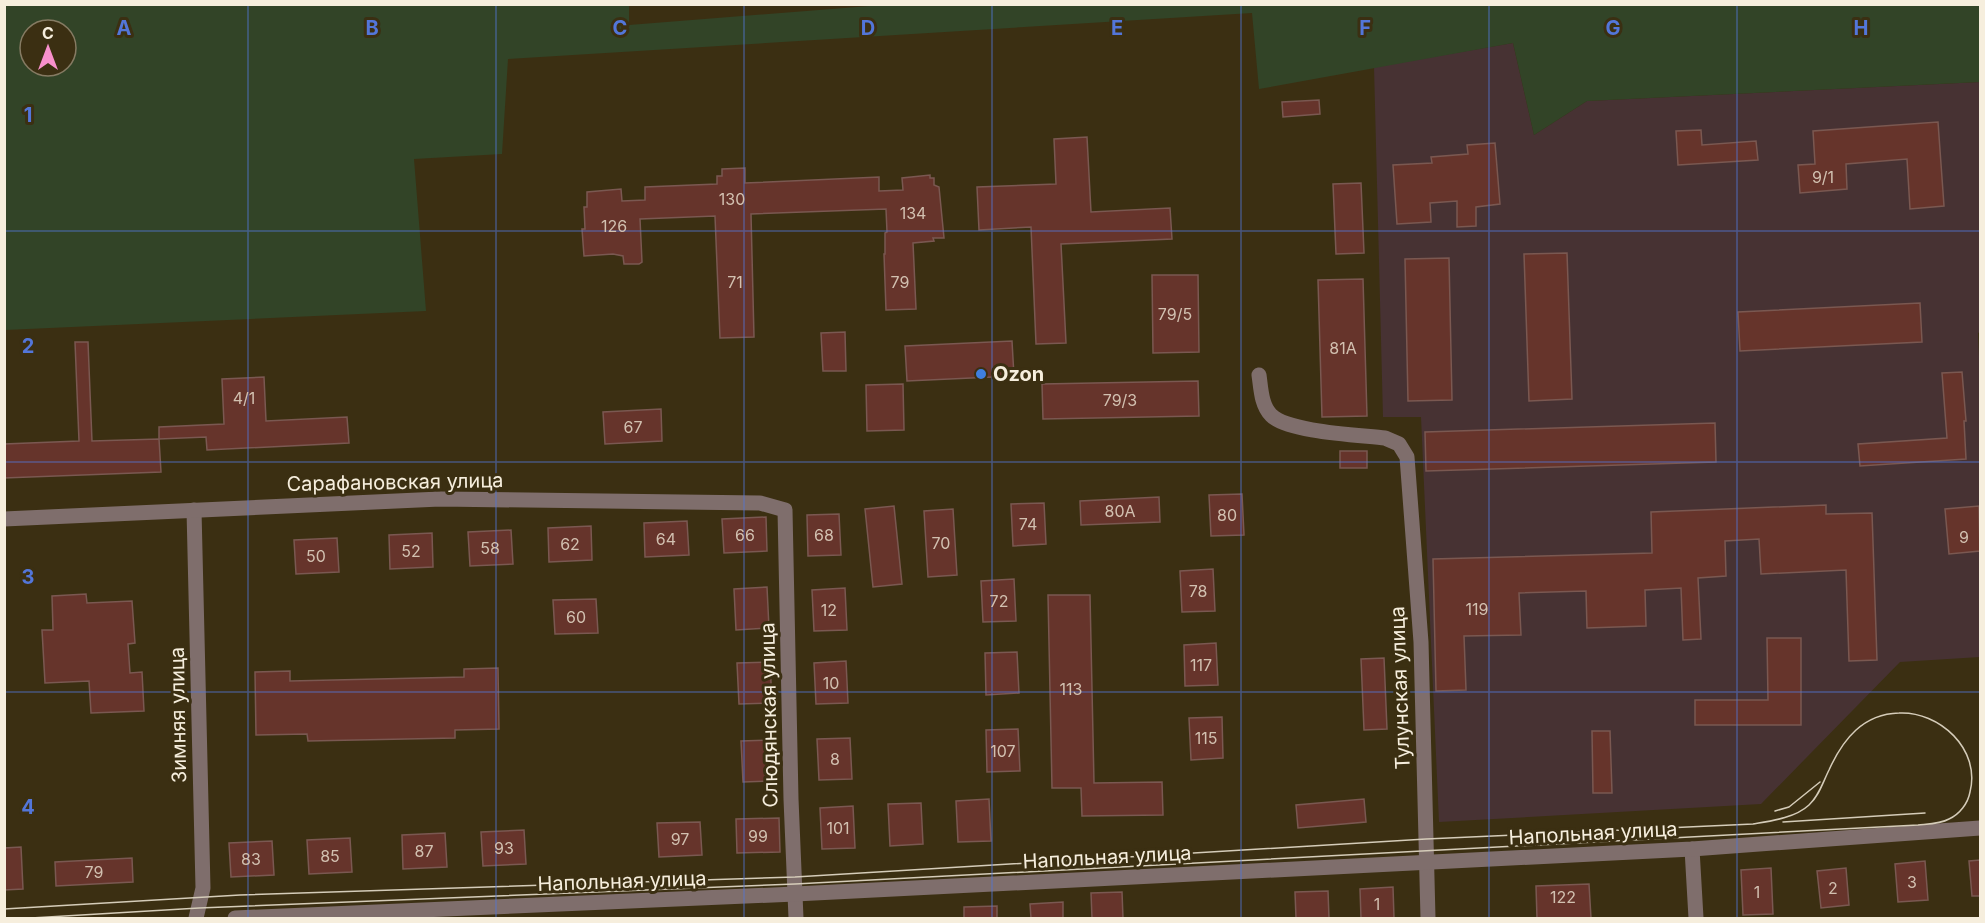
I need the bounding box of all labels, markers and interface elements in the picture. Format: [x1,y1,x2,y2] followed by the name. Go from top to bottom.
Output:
[117,16,132,40] text: A
[365,16,379,40] text: B
[613,16,627,40] text: C
[861,16,875,40] text: D
[1111,16,1123,40] text: E
[1359,16,1371,40] text: F
[1605,16,1621,40] text: G
[1854,16,1868,40] text: H
[18,18,78,78] north arrow
[42,23,54,43] text: С
[24,103,32,127] text: 1
[1812,167,1834,187] house number: 9/1
[719,189,745,209] house number: 130
[900,203,926,223] house number: 134
[601,216,627,236] house number: 126
[727,272,743,292] house number: 71
[891,272,909,292] house number: 79
[1158,304,1192,324] house number: 79/5
[22,334,34,358] text: 2
[1329,338,1357,358] house number: 81А
[993,362,1044,386] place label: Ozon
[974,367,988,381] marker: Ozon
[233,388,255,408] house number: 4/1
[1103,390,1137,410] house number: 79/3
[624,417,642,437] house number: 67
[286,468,504,496] street label: Сарафановская улица
[1104,501,1136,521] house number: 80А
[1217,505,1237,525] house number: 80
[1019,514,1037,534] house number: 74
[735,525,755,545] house number: 66
[814,525,834,545] house number: 68
[1959,527,1969,547] house number: 9
[656,529,676,549] house number: 64
[932,533,950,553] house number: 70
[560,534,580,554] house number: 62
[480,538,500,558] house number: 58
[401,541,421,561] house number: 52
[306,546,326,566] house number: 50
[22,565,34,589] text: 3
[1189,581,1207,601] house number: 78
[990,591,1008,611] house number: 72
[1466,599,1488,619] house number: 119
[821,600,837,620] house number: 12
[1385,606,1415,770] street label: Тулунская улица
[566,607,586,627] house number: 60
[755,622,783,808] street label: Слюдянская улица
[165,647,191,783] street label: Зимняя улица
[1190,655,1212,675] house number: 117
[823,673,839,693] house number: 10
[1060,679,1082,699] house number: 113
[1195,728,1217,748] house number: 115
[990,741,1016,761] house number: 107
[830,749,840,769] house number: 8
[21,795,35,819] text: 4
[1508,817,1678,849] street label: Напольная улица
[826,818,850,838] house number: 101
[748,826,768,846] house number: 99
[671,829,689,849] house number: 97
[494,838,514,858] house number: 93
[415,841,433,861] house number: 87
[1022,841,1192,873] street label: Напольная улица
[320,846,340,866] house number: 85
[241,849,261,869] house number: 83
[85,862,103,882] house number: 79
[537,866,707,896] street label: Напольная улица
[1907,872,1917,892] house number: 3
[1828,878,1838,898] house number: 2
[1754,882,1760,902] house number: 1
[1550,887,1576,907] house number: 122
[1374,894,1380,914] house number: 1

